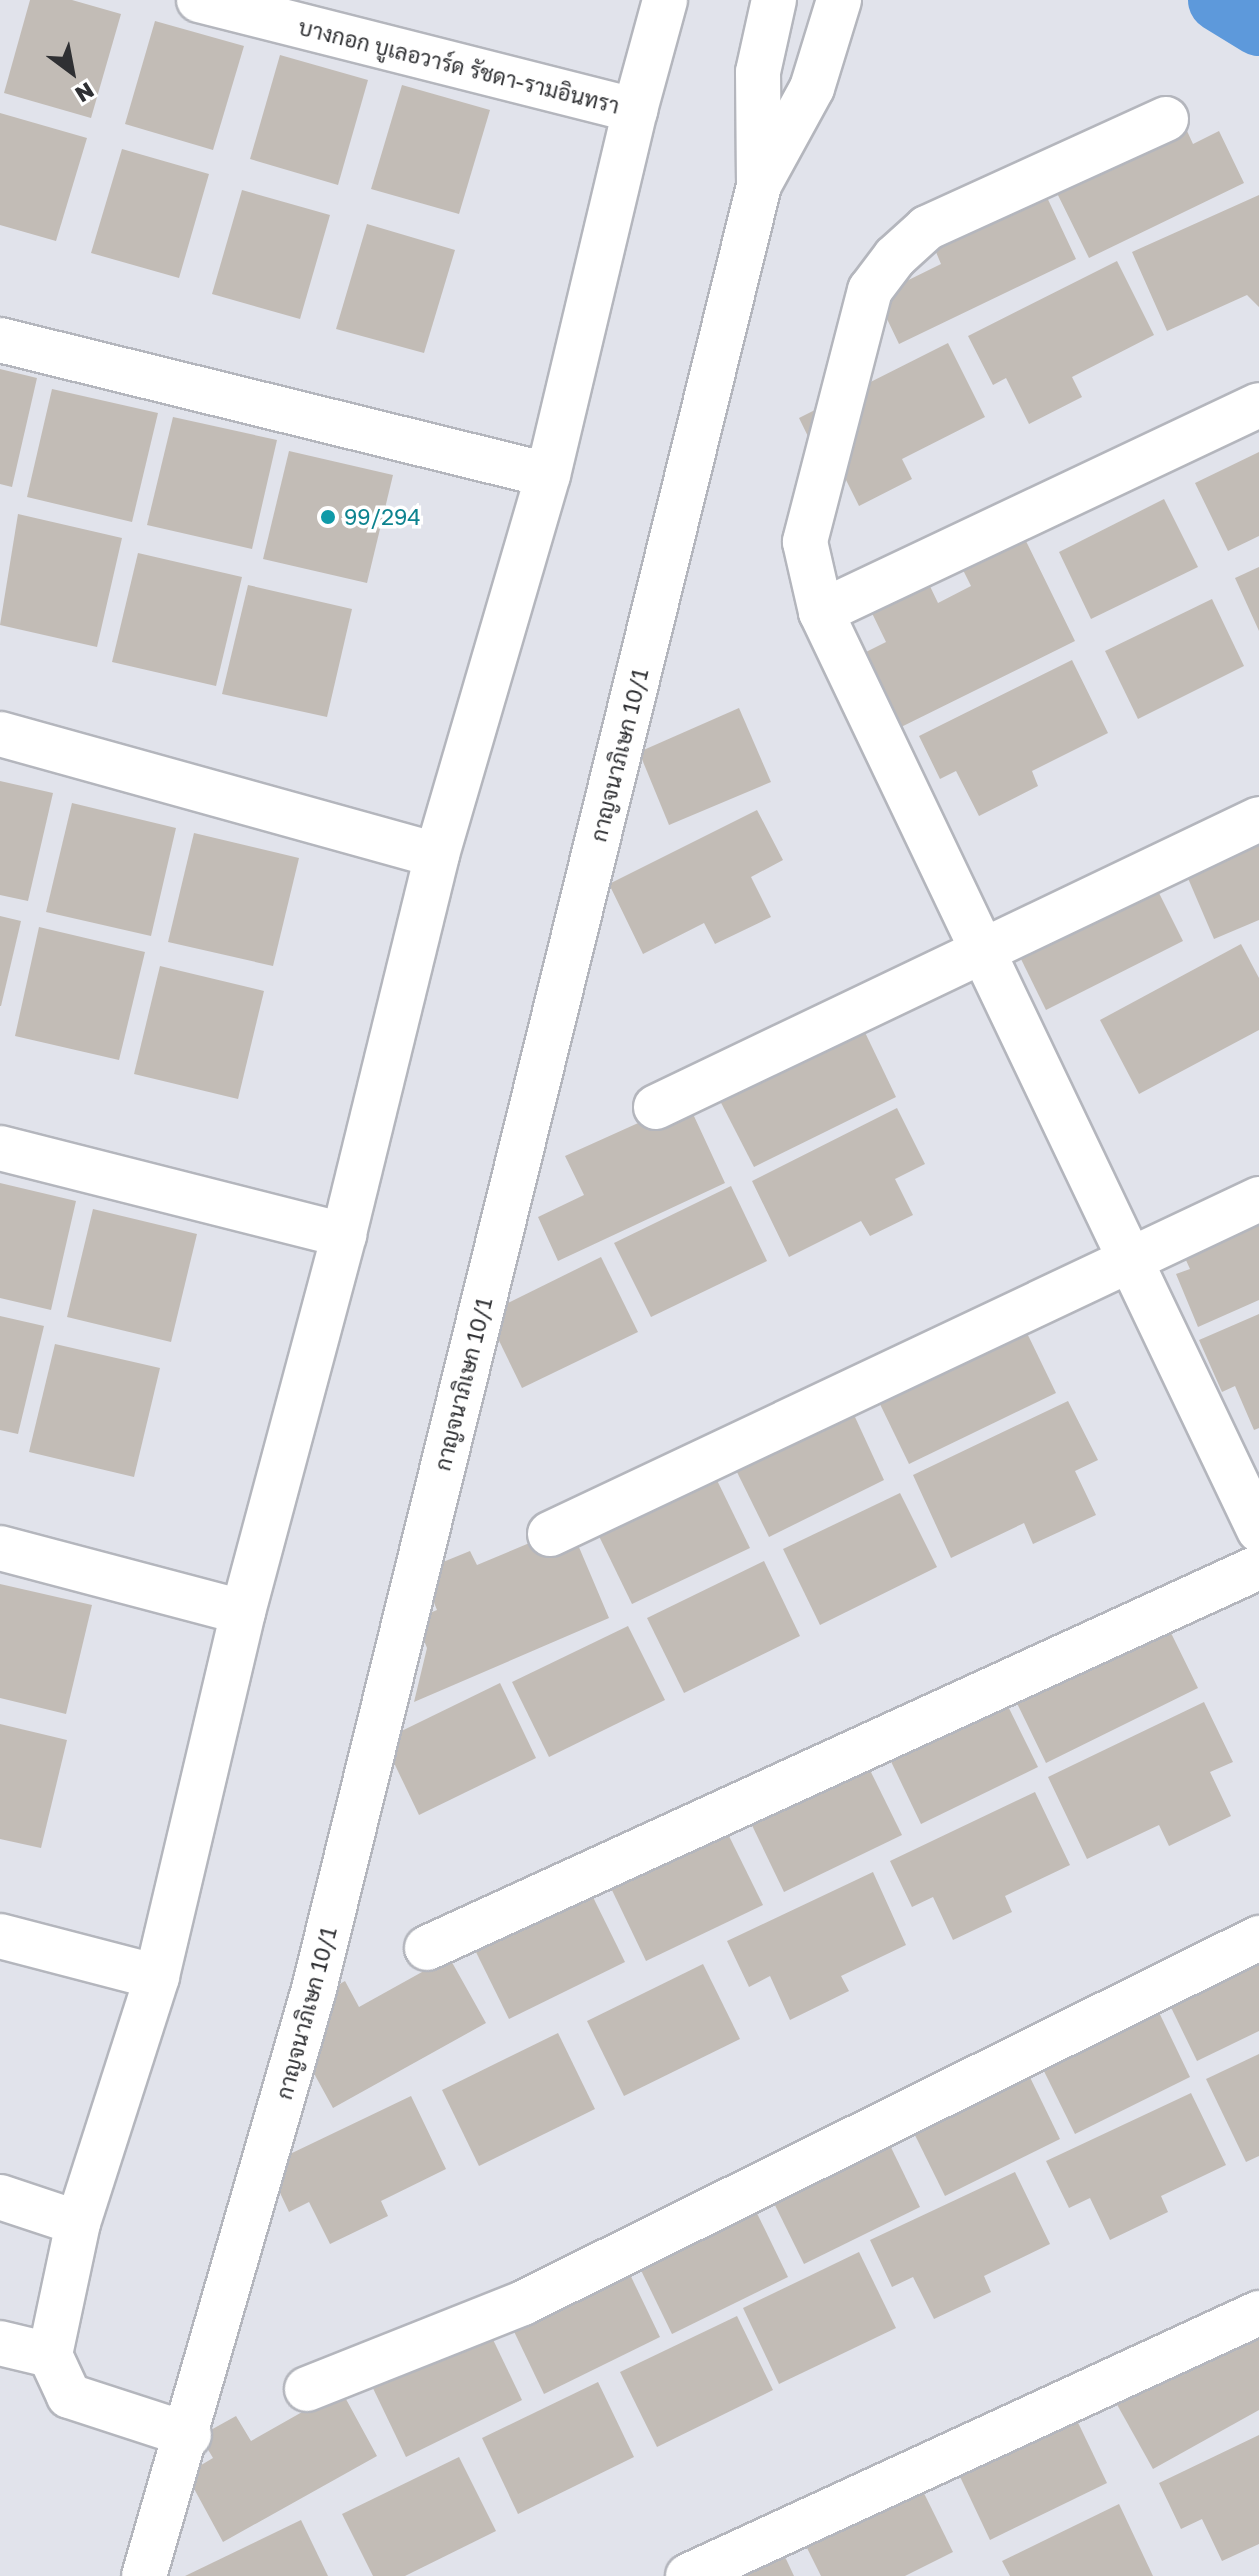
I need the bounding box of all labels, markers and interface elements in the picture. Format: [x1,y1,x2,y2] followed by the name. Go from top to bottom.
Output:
[296,13,622,119] street label: บางกอก บูเลอวาร์ด รัชดา-รามอินทรา
[32,32,112,112] north arrow
[71,77,99,109] text: N
[344,504,421,530] place label: 99/294
[319,508,337,526] marker: 99/294
[585,666,653,844] street label: กาญจนาภิเษก 10/1
[429,1295,497,1473] street label: กาญจนาภิเษก 10/1
[270,1924,342,2102] street label: กาญจนาภิเษก 10/1

